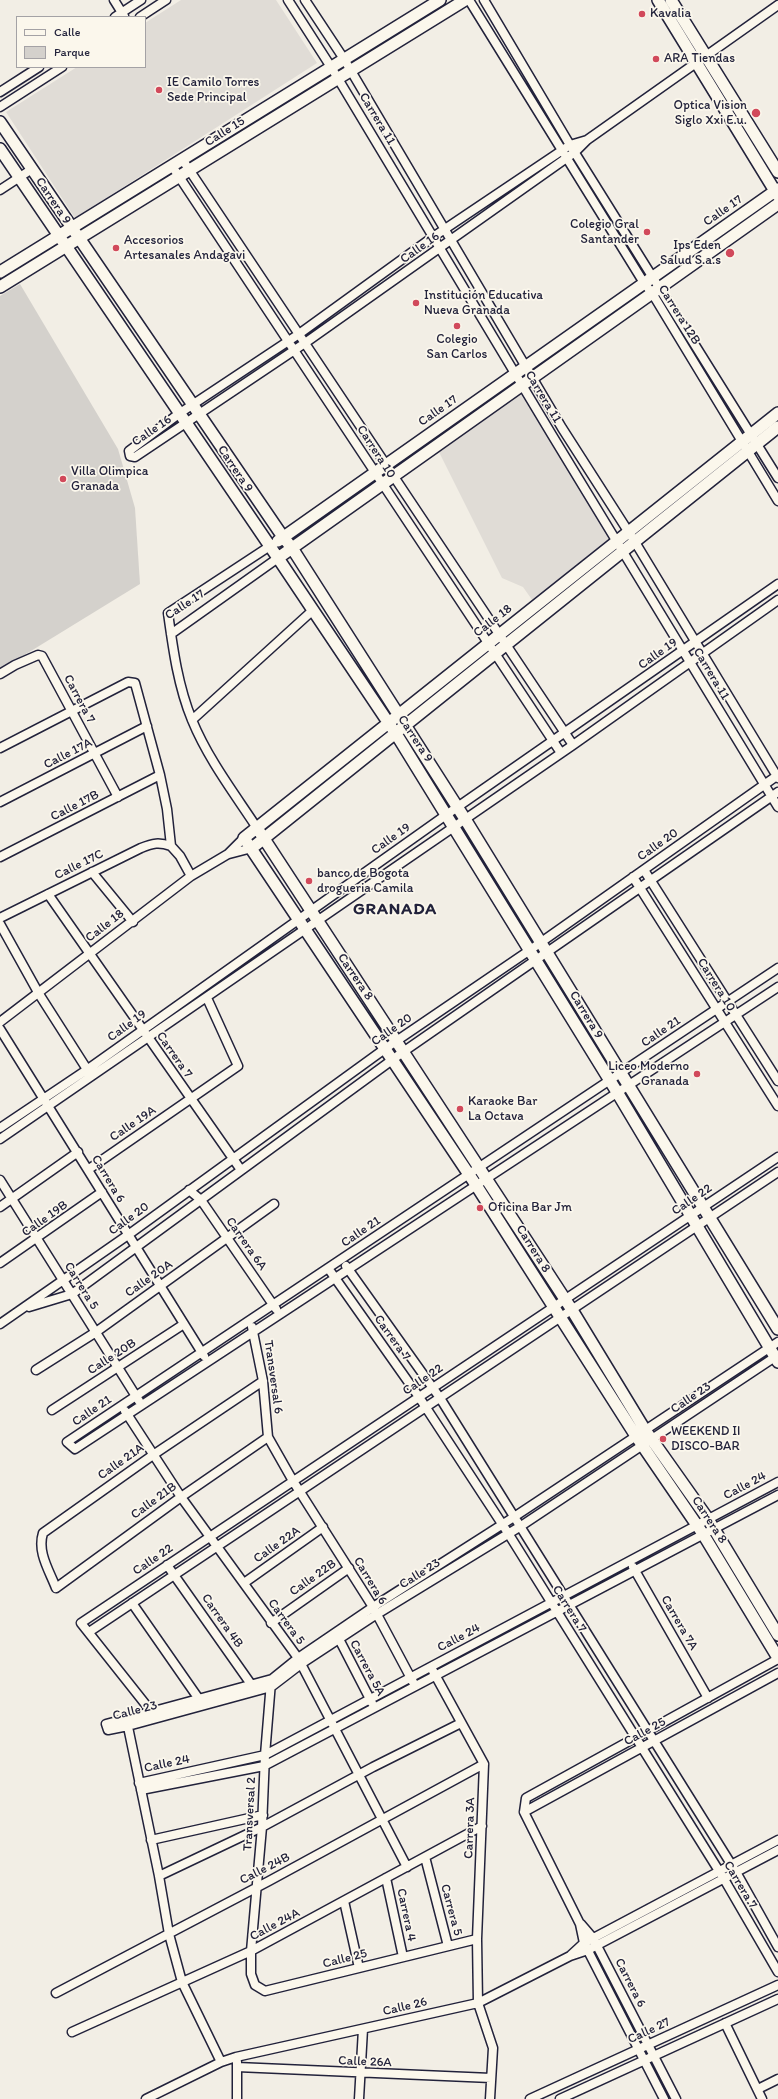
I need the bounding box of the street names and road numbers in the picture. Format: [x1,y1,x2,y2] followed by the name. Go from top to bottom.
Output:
[355,90,399,148] street label: Carrera 11
[202,114,248,150] street label: Calle 15
[32,175,74,227] street label: Carrera 9
[700,192,746,230] street label: Calle 17
[397,229,443,267] street label: Calle 16
[655,282,703,348] street label: Carrera 12B
[521,368,565,426] street label: Carrera 11
[415,392,461,430] street label: Calle 17
[129,412,175,450] street label: Calle 16
[353,422,399,482] street label: Carrera 10
[214,443,256,495] street label: Carrera 9
[162,586,208,624] street label: Calle 17
[471,601,515,641] street label: Calle 18
[635,635,681,673] street label: Calle 19
[689,645,733,703] street label: Carrera 11
[60,672,98,726] street label: Carrera 7
[394,713,436,765] street label: Carrera 9
[41,735,95,773] street label: Calle 17A
[48,787,102,825] street label: Calle 17B
[368,820,414,858] street label: Calle 19
[635,825,681,865] street label: Calle 20
[52,846,106,884] street label: Calle 17C
[83,906,127,946] street label: Calle 18
[334,951,376,1003] street label: Carrera 8
[693,955,739,1015] street label: Carrera 10
[566,988,606,1042] street label: Carrera 9
[104,1007,150,1045] street label: Calle 19
[369,1010,415,1050] street label: Calle 20
[638,1013,684,1051] street label: Calle 21
[153,1029,195,1081] street label: Carrera 7
[107,1103,159,1145] street label: Calle 19A
[88,1152,128,1206] street label: Carrera 6
[669,1181,715,1219] street label: Calle 22
[19,1197,71,1241] street label: Calle 19B
[106,1199,152,1239] street label: Calle 20
[338,1213,384,1251] street label: Calle 21
[222,1214,270,1274] street label: Carrera 6A
[512,1222,554,1276] street label: Carrera 8
[122,1257,176,1301] street label: Calle 20A
[60,1259,102,1313] street label: Carrera 5
[370,1312,414,1364] street label: Carrera 7
[85,1336,139,1378] street label: Calle 20B
[260,1339,286,1415] street label: Transversal 6
[400,1361,446,1399] street label: Calle 22
[668,1379,714,1417] street label: Calle 23
[69,1392,115,1430] street label: Calle 21
[95,1440,147,1484] street label: Calle 21A
[721,1468,769,1504] street label: Calle 24
[128,1479,180,1523] street label: Calle 21B
[688,1493,730,1547] street label: Carrera 8
[251,1523,303,1567] street label: Calle 22A
[130,1541,176,1579] street label: Calle 22
[350,1554,390,1608] street label: Carrera 6
[397,1555,443,1593] street label: Calle 23
[287,1556,339,1600] street label: Calle 22B
[548,1583,590,1635] street label: Carrera 7
[198,1591,246,1651] street label: Carrera 4B
[657,1593,701,1653] street label: Carrera 7A
[264,1596,308,1648] street label: Carrera 5
[435,1620,483,1656] street label: Calle 24
[346,1637,388,1699] street label: Carrera 5A
[111,1698,159,1724] street label: Calle 23
[621,1714,669,1750] street label: Calle 25
[143,1752,191,1776] street label: Calle 24
[240,1777,260,1851] street label: Transversal 2
[461,1797,479,1859] street label: Carrera 3A
[237,1850,293,1888] street label: Calle 24B
[720,1858,760,1912] street label: Carrera 7
[437,1882,465,1938] street label: Carrera 5
[393,1887,419,1943] street label: Carrera 4
[247,1905,303,1945] street label: Calle 24A
[321,1946,369,1972] street label: Calle 25
[611,1956,649,2010] street label: Carrera 6
[381,1994,429,2020] street label: Calle 26
[625,2014,673,2048] street label: Calle 27
[338,2053,392,2071] street label: Calle 26A

